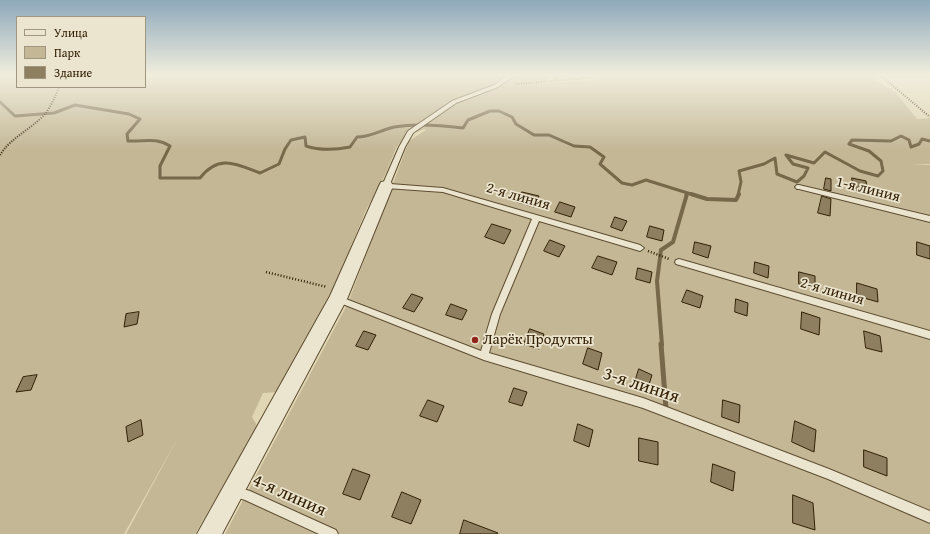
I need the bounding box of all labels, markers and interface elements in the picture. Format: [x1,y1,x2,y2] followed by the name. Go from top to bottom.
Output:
[16,16,146,88] legend
[54,24,88,41] text: Улица
[54,44,80,61] text: Парк
[54,64,92,81] text: Здание
[834,173,902,207] street label: 1-я линия
[484,179,552,215] street label: 2-я линия
[798,274,866,310] street label: 2-я линия
[483,331,593,349] place label: Ларёк Продукты
[470,335,480,345] marker: Ларёк Продукты
[600,364,682,408] street label: 3-я линия
[249,470,329,522] street label: 4-я линия

